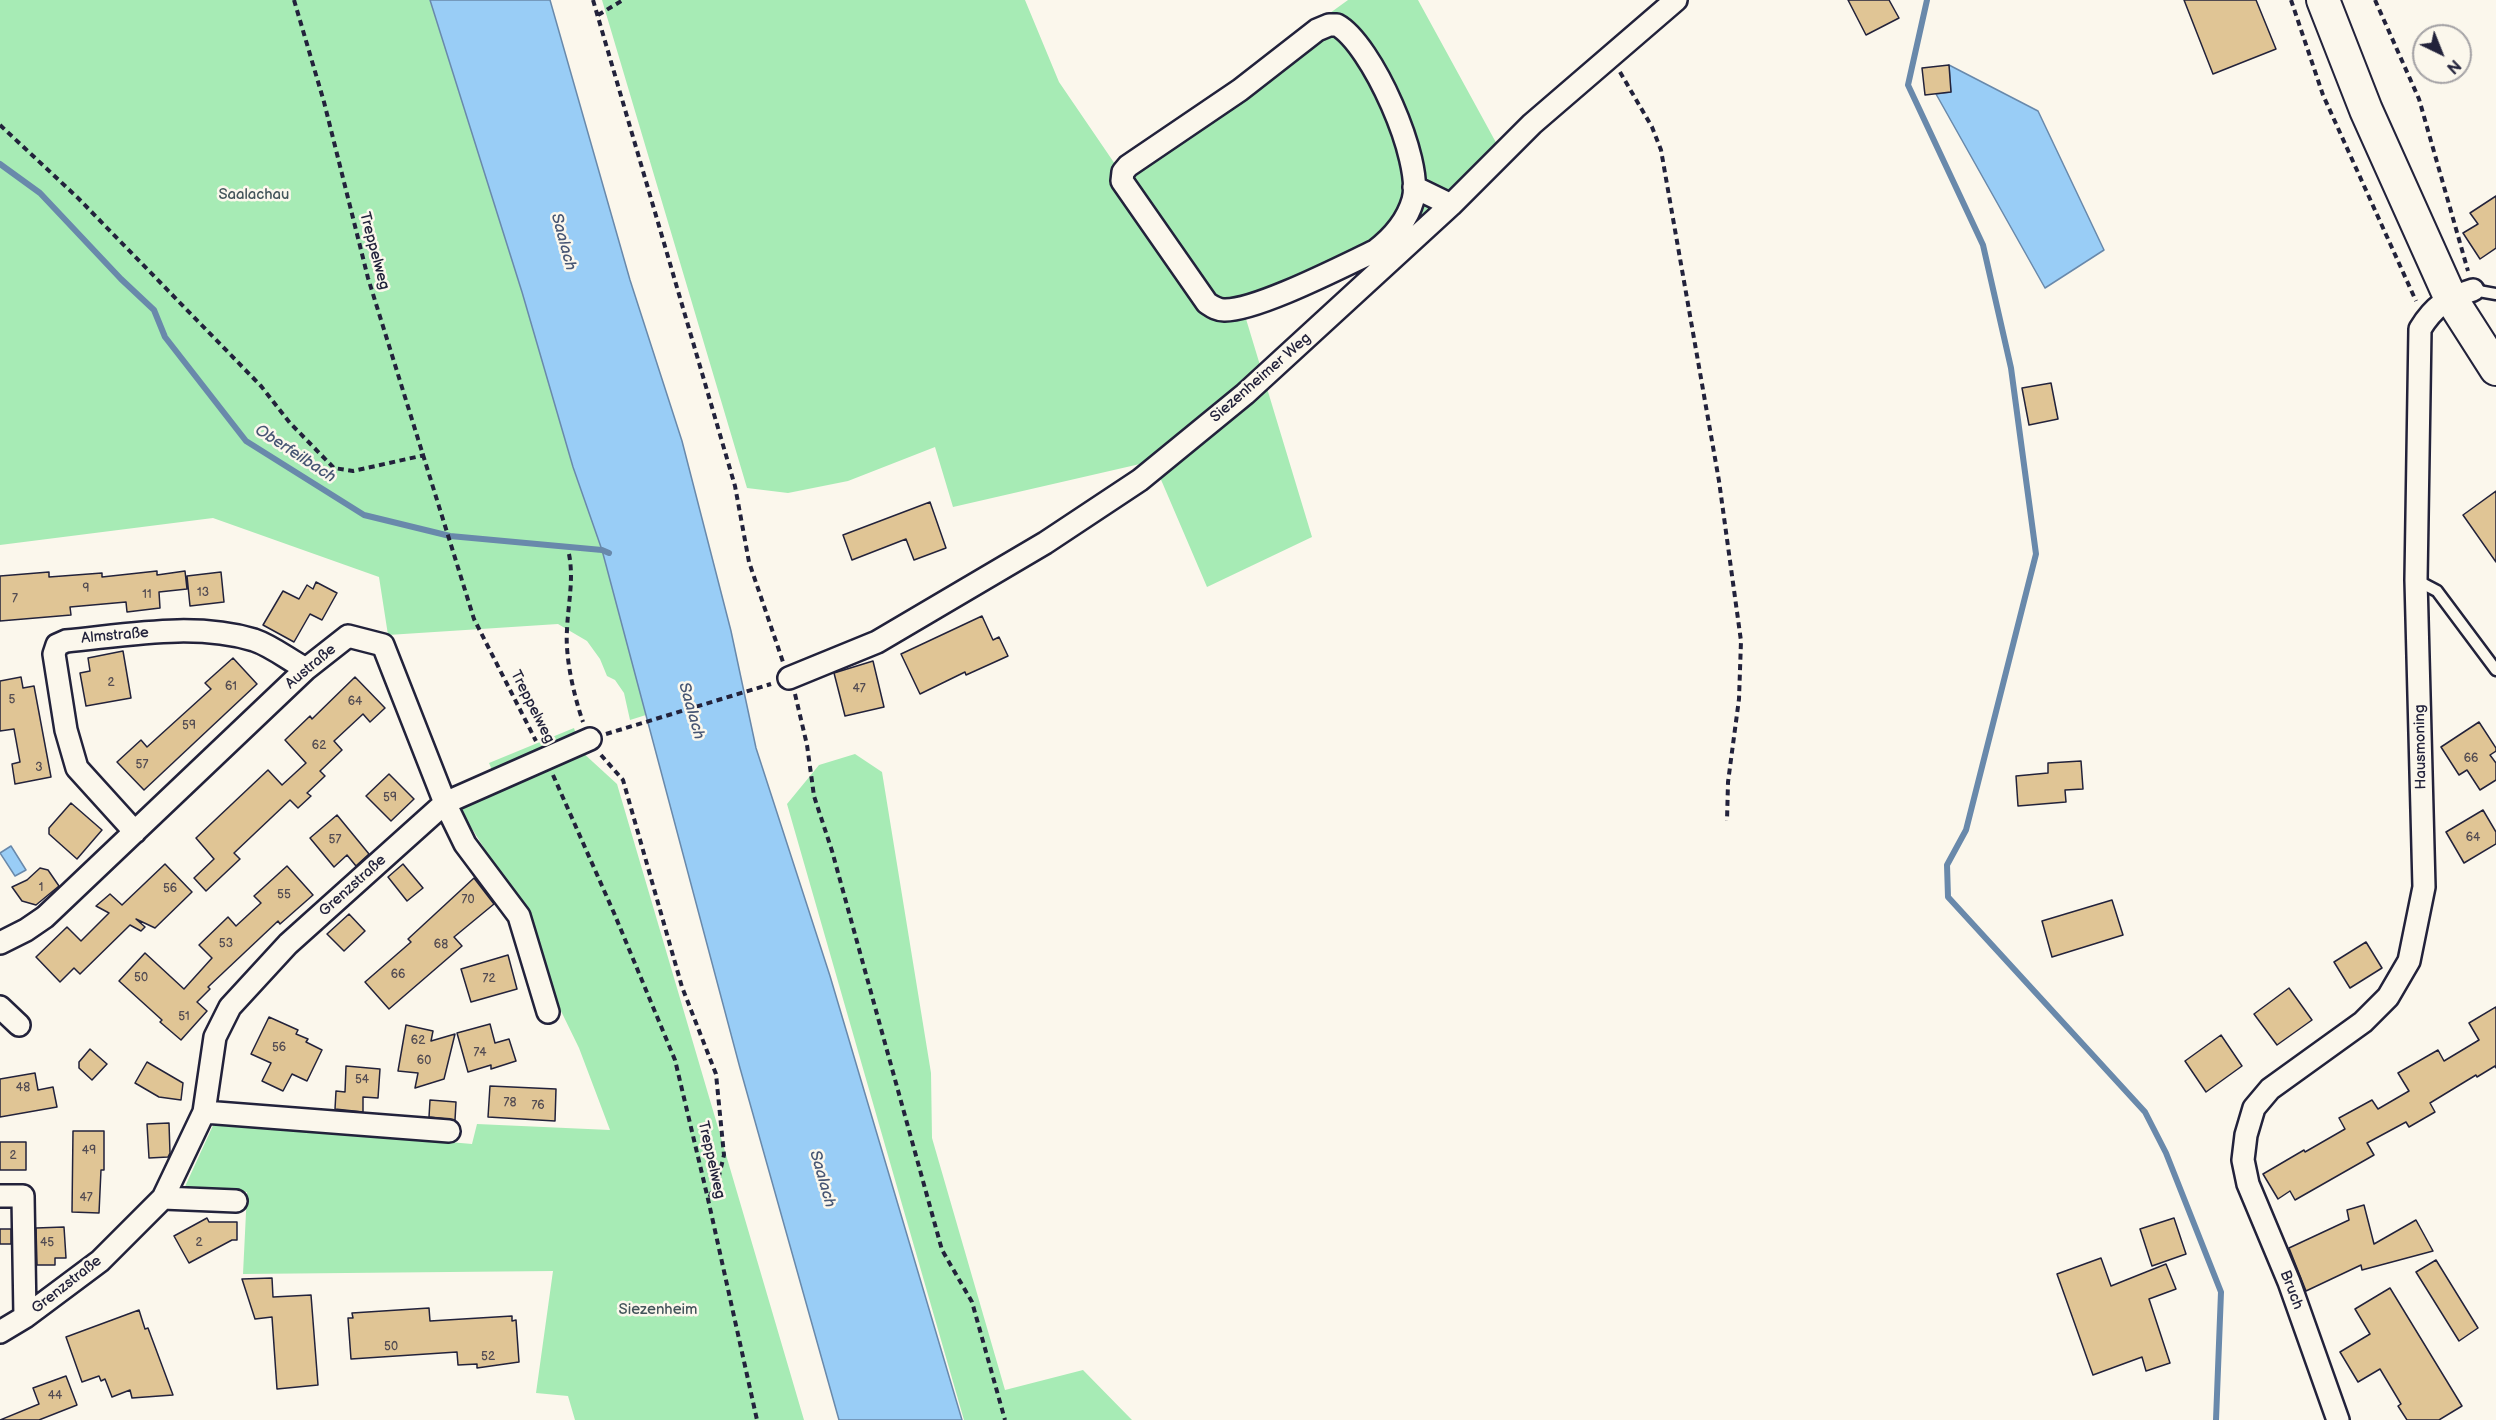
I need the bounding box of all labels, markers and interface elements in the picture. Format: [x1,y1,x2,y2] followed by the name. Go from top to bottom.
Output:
[2412,24,2472,84] north arrow
[2442,55,2464,77] text: N
[219,186,289,204] park label: Saalachau
[355,210,393,292] street label: Treppelweg
[546,211,580,273] water label: Saalach
[1207,329,1315,427] street label: Siezenheimer Weg
[251,421,339,487] water label: Oberfeilbach
[83,582,89,596] house number: 9
[197,586,209,600] house number: 13
[142,588,152,602] house number: 11
[12,592,18,606] house number: 7
[80,624,150,648] street label: Almstraße
[282,641,340,693] street label: Austraße
[506,668,558,746] street label: Treppelweg
[107,676,115,690] house number: 2
[225,680,237,694] house number: 61
[674,680,708,742] water label: Saalach
[852,682,866,696] house number: 47
[9,693,15,707] house number: 5
[348,695,362,709] house number: 64
[2411,704,2431,790] street label: Hausmoning
[182,719,196,733] house number: 59
[312,739,326,753] house number: 62
[2464,752,2478,766] house number: 66
[136,758,148,772] house number: 57
[35,761,43,775] house number: 3
[383,791,397,805] house number: 59
[2466,831,2480,845] house number: 64
[329,833,341,847] house number: 57
[316,851,390,921] street label: Grenzstraße
[39,881,43,895] house number: 1
[163,882,177,896] house number: 56
[277,888,291,902] house number: 55
[462,893,474,907] house number: 70
[219,937,233,951] house number: 53
[434,938,448,952] house number: 68
[391,968,405,982] house number: 66
[134,971,148,985] house number: 50
[483,972,495,986] house number: 72
[178,1010,190,1024] house number: 51
[411,1034,425,1048] house number: 62
[272,1041,286,1055] house number: 56
[473,1046,487,1060] house number: 74
[417,1054,431,1068] house number: 60
[355,1073,369,1087] house number: 54
[16,1081,30,1095] house number: 48
[504,1096,516,1110] house number: 78
[531,1099,545,1113] house number: 76
[693,1119,729,1201] street label: Treppelweg
[82,1144,96,1158] house number: 49
[805,1148,839,1210] water label: Saalach
[9,1149,17,1163] house number: 2
[79,1191,93,1205] house number: 47
[40,1236,54,1250] house number: 45
[195,1236,203,1250] house number: 2
[28,1252,106,1318] street label: Grenzstraße
[2275,1268,2307,1312] street label: Bruch
[619,1301,697,1319] park label: Siezenheim
[384,1340,398,1354] house number: 50
[481,1350,495,1364] house number: 52
[48,1389,62,1403] house number: 44

